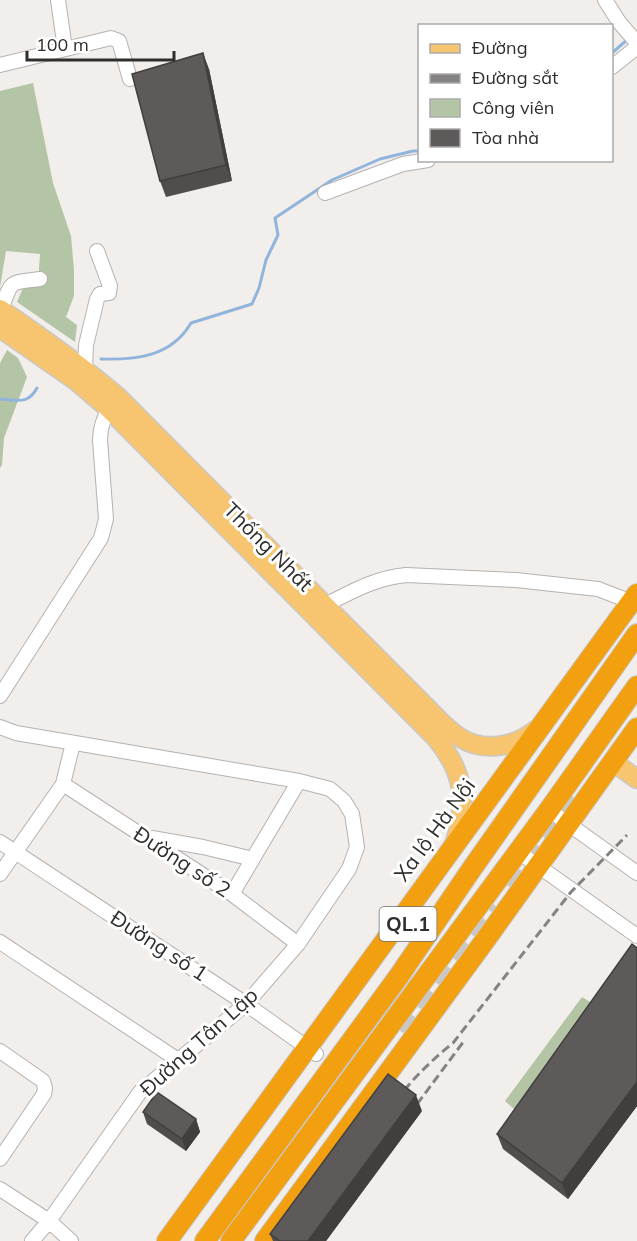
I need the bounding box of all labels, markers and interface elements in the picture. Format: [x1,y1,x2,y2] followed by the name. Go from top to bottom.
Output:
[27,24,174,62] scale bar
[418,24,613,162] legend
[36,33,89,56] text: 100 m
[472,36,528,59] text: Đường
[472,66,558,89] text: Đường sắt
[472,96,554,119] text: Công viên
[472,126,539,149] text: Tòa nhà
[219,496,319,596] street label: Thống Nhất
[388,773,480,886] street label: Xa lộ Hà Nội
[129,820,236,902] street label: Đường số 2
[106,904,213,986] street label: Đường số 1
[380,907,436,941] road number: QL.1
[134,981,263,1101] street label: Đường Tân Lập

